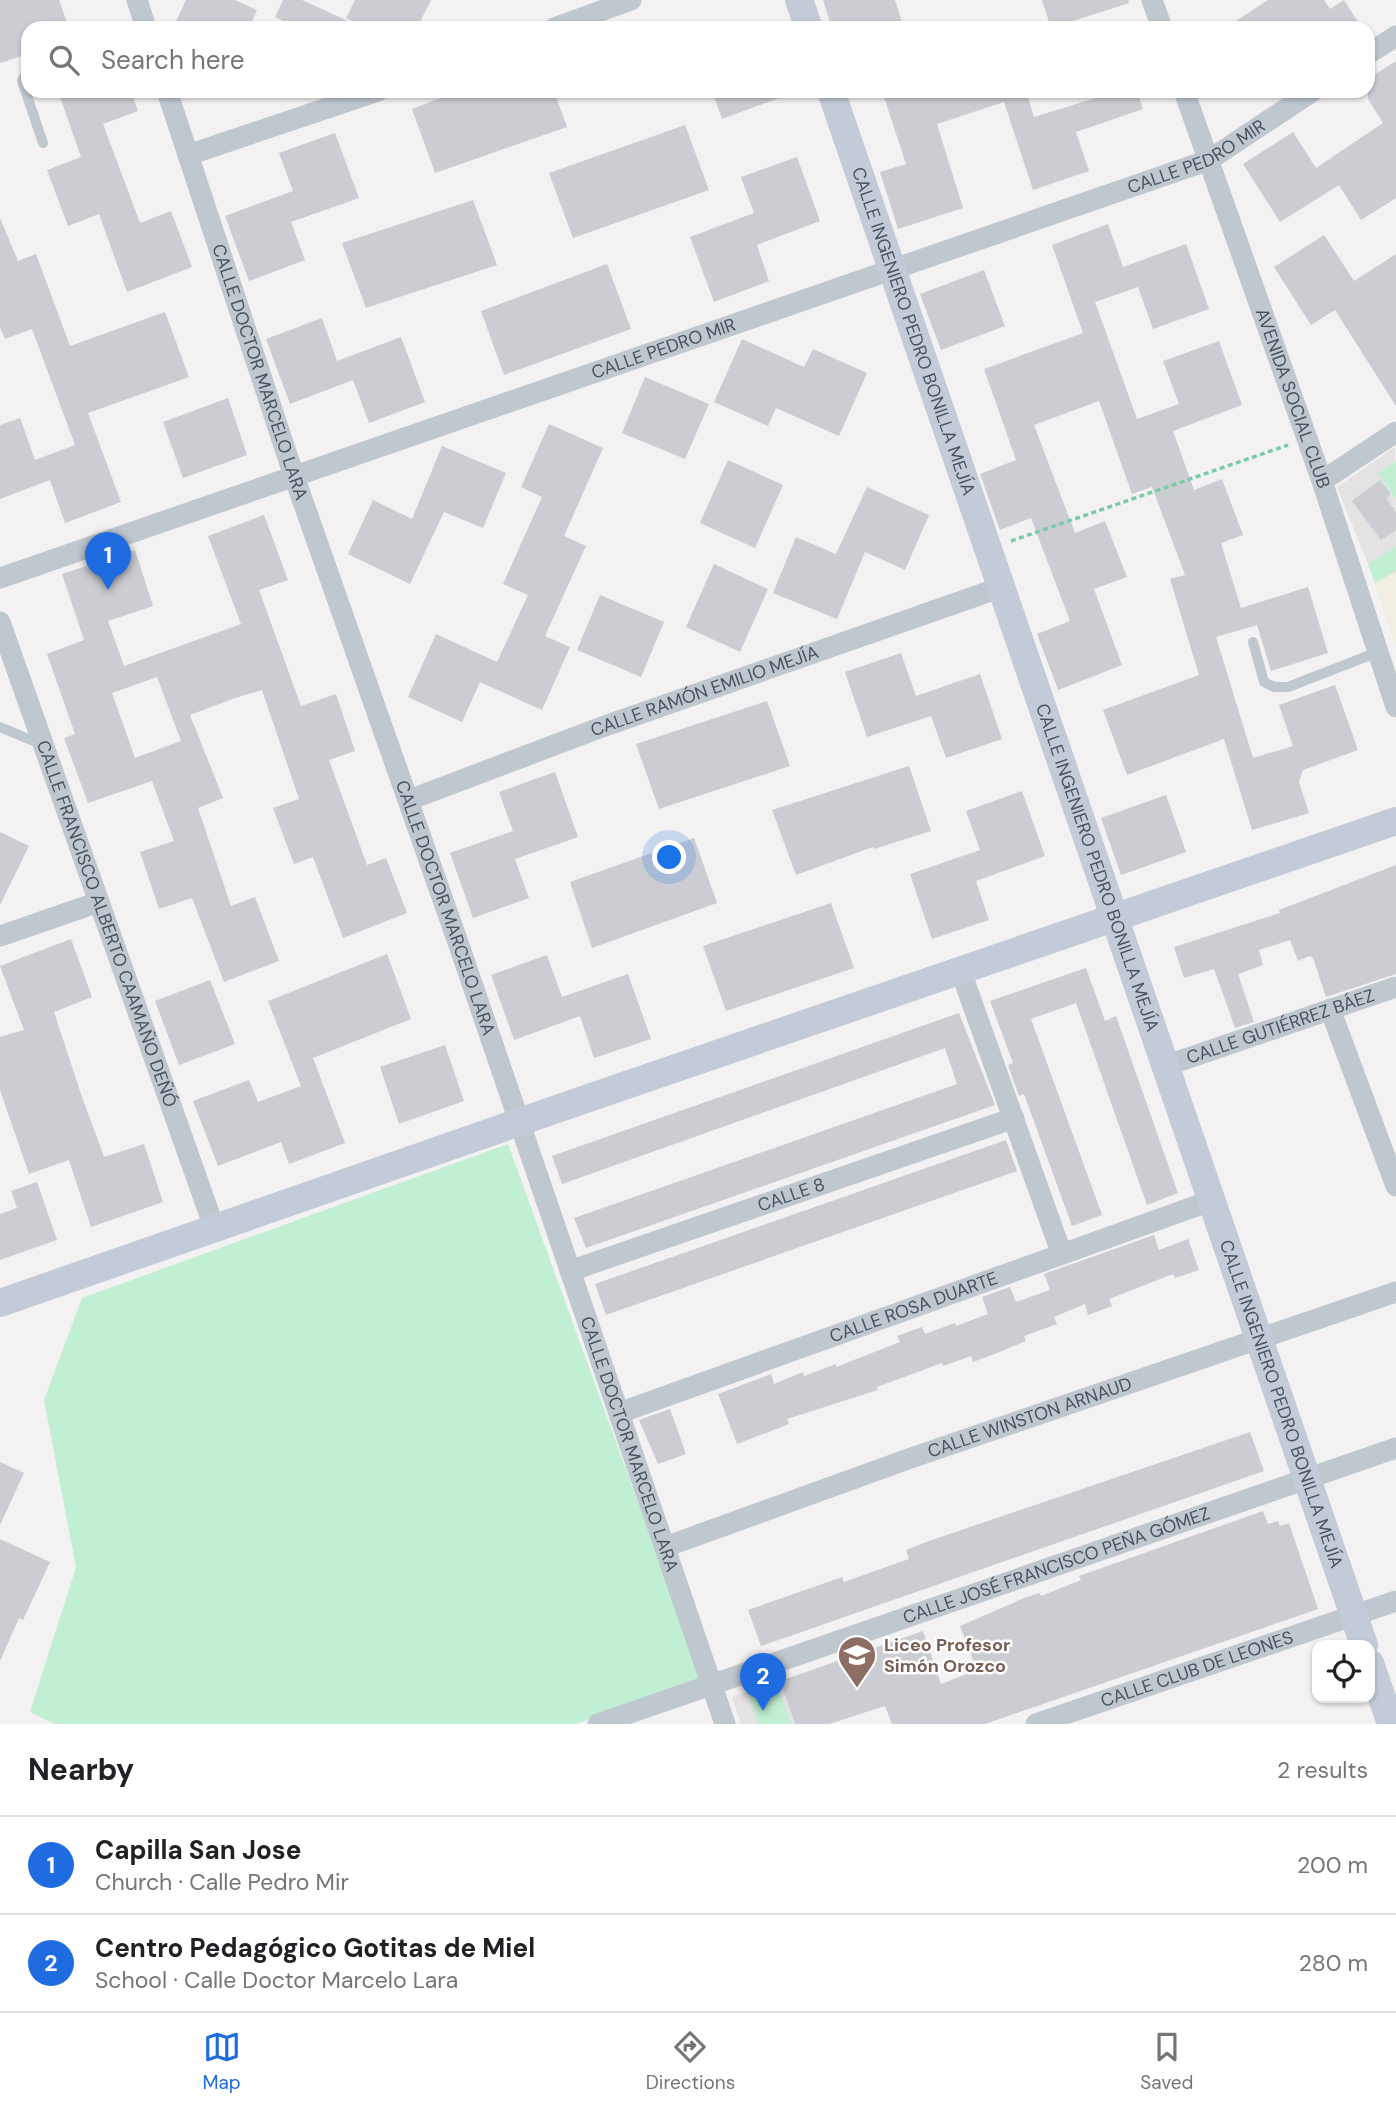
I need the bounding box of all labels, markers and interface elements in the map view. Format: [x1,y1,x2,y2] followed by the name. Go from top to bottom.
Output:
[21,21,1375,98] search box
[45,41,83,79] icon: search
[101,43,244,77] text: Search here
[1124,114,1270,199] street label: CALLE PEDRO MIR
[846,164,981,499] street label: CALLE INGENIERO PEDRO BONILLA MEJÍA
[206,241,314,503] street label: CALLE DOCTOR MARCELO LARA
[1250,305,1336,492] street label: AVENIDA SOCIAL CLUB
[588,313,739,385] street label: CALLE PEDRO MIR
[85,532,131,590] pin: 1
[587,640,822,742] street label: CALLE RAMÓN EMILIO MEJÍA
[1030,700,1165,1035] street label: CALLE INGENIERO PEDRO BONILLA MEJÍA
[31,737,183,1110] street label: CALLE FRANCISCO ALBERTO CAAMAÑO DEÑÓ
[390,777,501,1038] street label: CALLE DOCTOR MARCELO LARA
[652,840,686,874] your location
[1183,983,1378,1070] street label: CALLE GUTIÉRREZ BÁEZ
[754,1172,828,1217] street label: CALLE 8
[1214,1237,1349,1571] street label: CALLE INGENIERO PEDRO BONILLA MEJÍA
[826,1266,1001,1348] street label: CALLE ROSA DUARTE
[575,1313,684,1575] street label: CALLE DOCTOR MARCELO LARA
[924,1371,1135,1463] street label: CALLE WINSTON ARNAUD
[900,1501,1213,1630] street label: CALLE JOSÉ FRANCISCO PEÑA GÓMEZ
[1097,1625,1296,1713] street label: CALLE CLUB DE LEONES
[884,1633,1010,1678] place label: Liceo Profesor Simón Orozco
[836,1634,878,1689] school or university icon: Liceo Profesor Simón Orozco
[1312,1640,1375,1703] map controls
[1312,1640,1375,1703] button: locate
[740,1653,786,1711] pin: 2
[28,1750,134,1789] text: Nearby
[1277,1755,1368,1785] text: 2 results
[95,1833,301,1867] text: Capilla San Jose
[47,1850,55,1880] text: 1
[1297,1850,1368,1880] text: 200 m
[95,1867,349,1897] text: Church · Calle Pedro Mir
[95,1931,535,1965] text: Centro Pedagógico Gotitas de Miel
[44,1948,58,1978] text: 2
[1299,1948,1368,1978] text: 280 m
[95,1965,458,1995] text: School · Calle Doctor Marcelo Lara
[203,2028,241,2095] tab: Map
[646,2028,735,2095] tab: Directions
[1140,2028,1193,2095] tab: Saved

